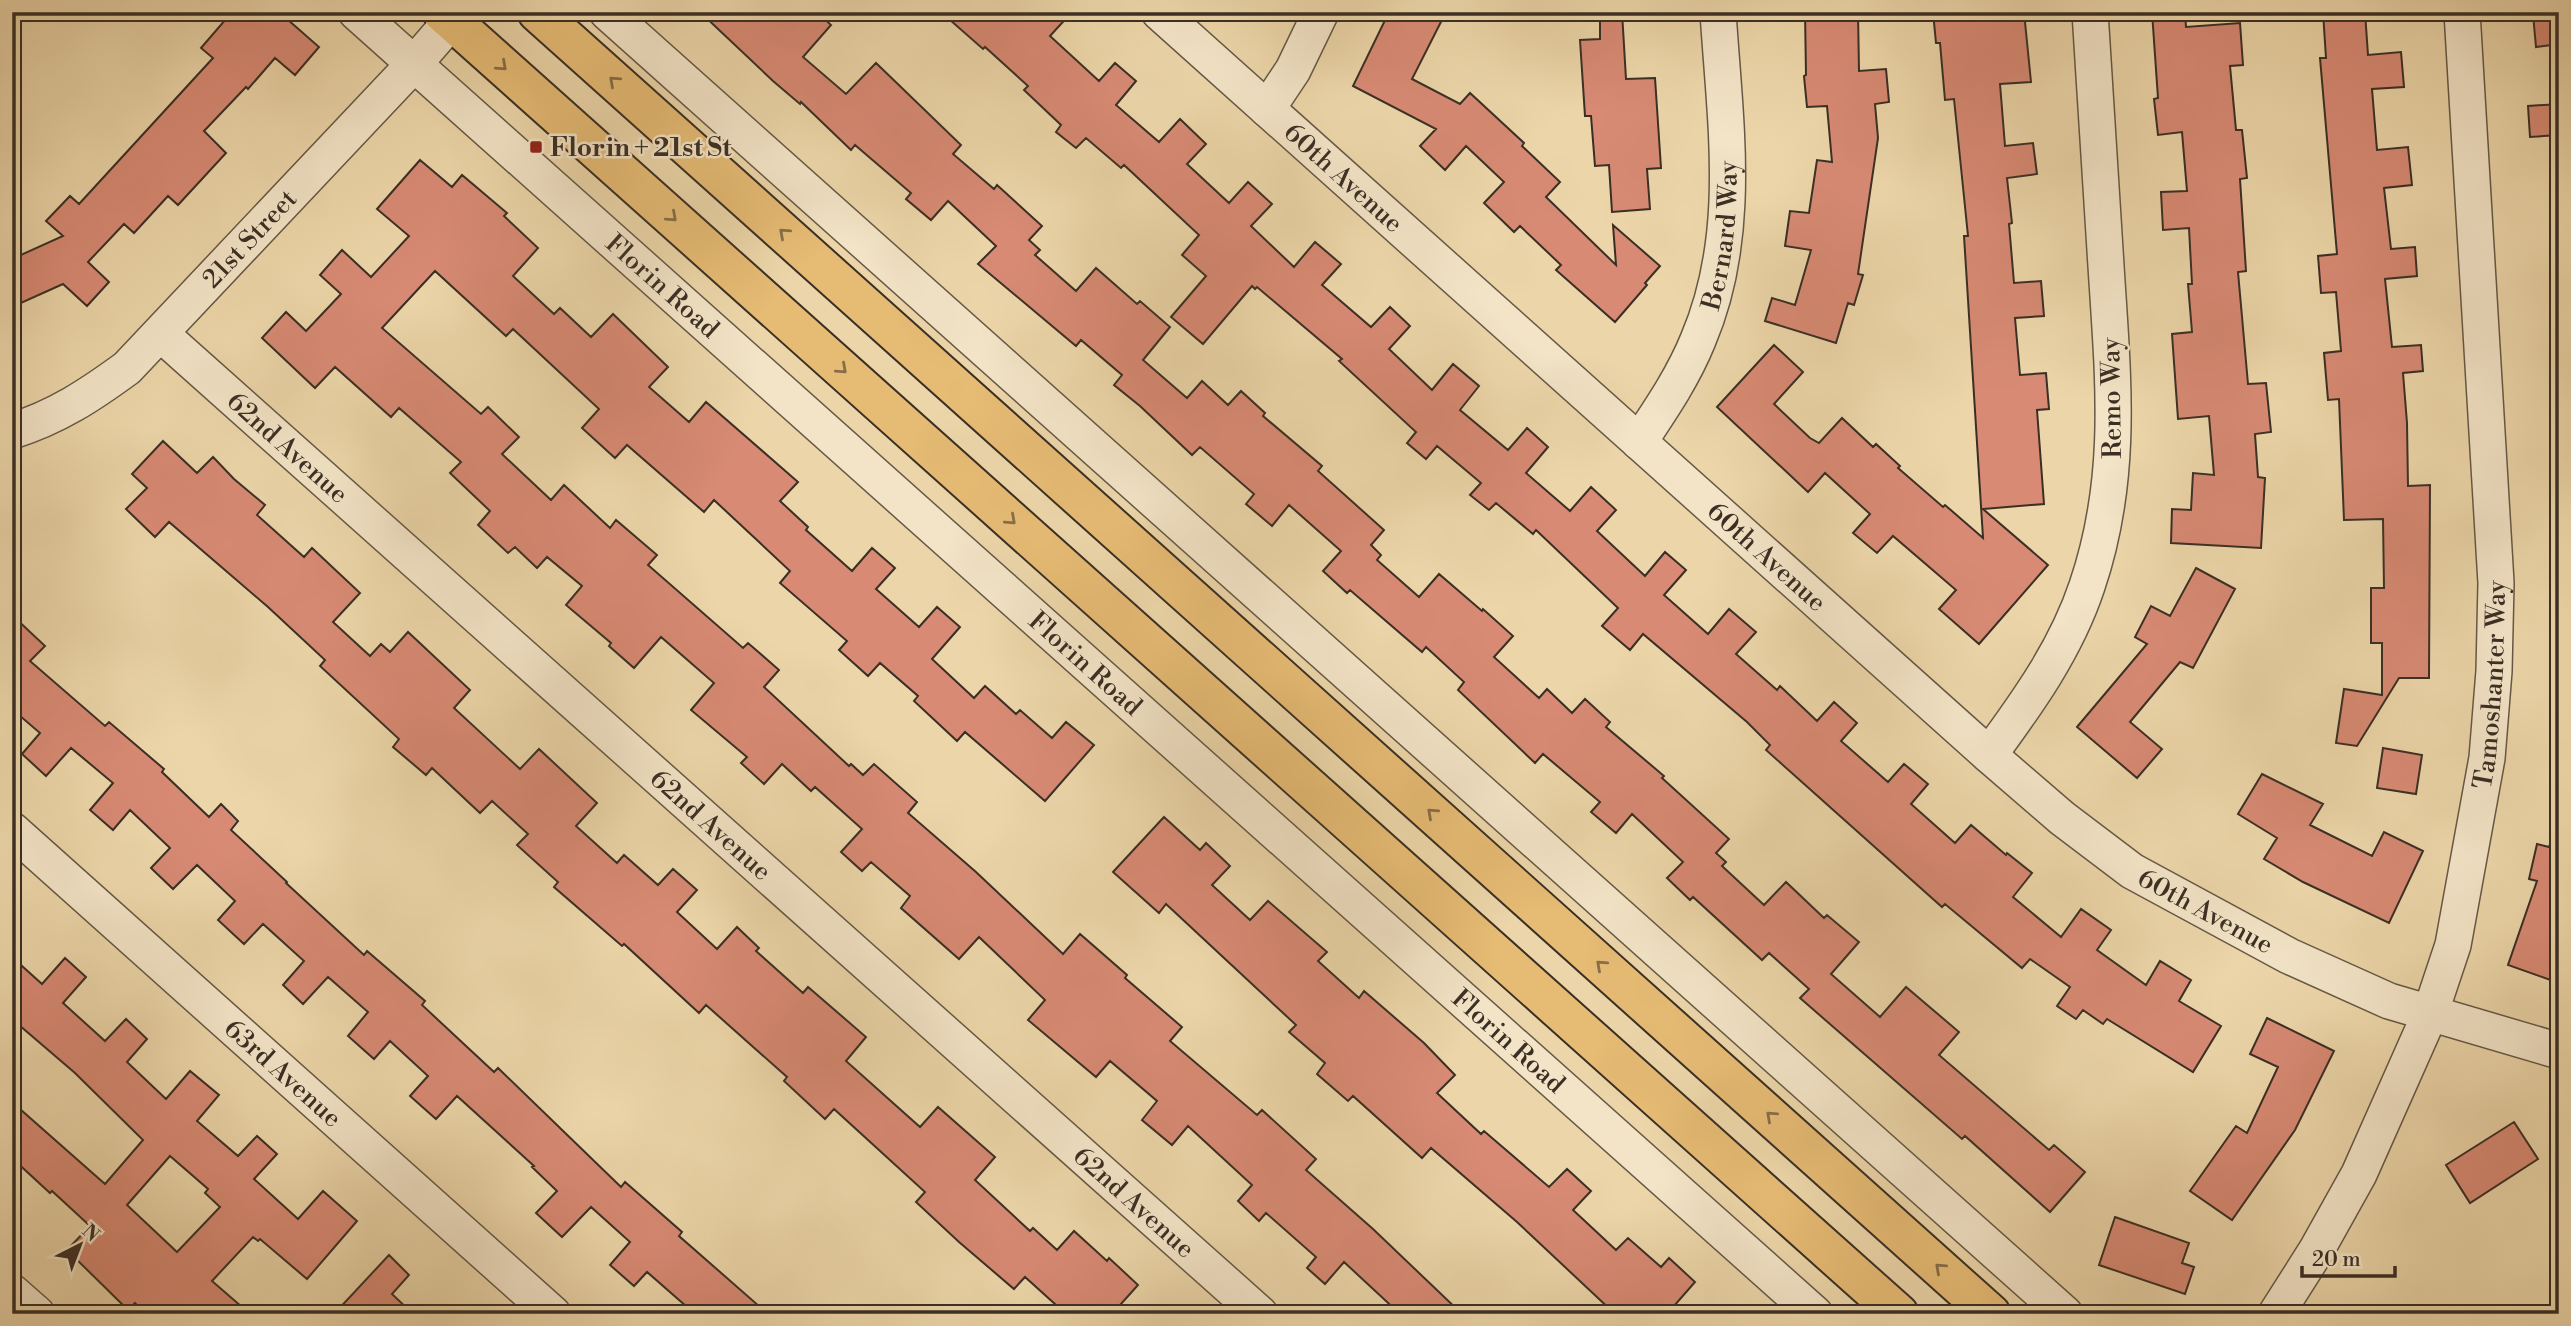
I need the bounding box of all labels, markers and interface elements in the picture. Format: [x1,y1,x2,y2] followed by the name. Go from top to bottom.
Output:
[494,57,507,70] one-way arrow
[609,77,622,89] one-way arrow
[1277,116,1409,240] street label: 60th Avenue
[550,132,732,164] place label: Florin + 21st St
[528,139,544,155] marker: Florin + 21st St
[1695,160,1745,315] street label: Bernard Way
[196,183,304,295] street label: 21st Street
[664,209,677,221] one-way arrow
[599,228,725,345] street label: Florin Road
[779,229,792,241] one-way arrow
[2095,337,2129,459] street label: Remo Way
[833,361,846,373] one-way arrow
[220,385,355,510] street label: 62nd Avenue
[1700,495,1833,619] street label: 60th Avenue
[1003,512,1016,524] one-way arrow
[2467,580,2513,792] street label: Tamoshanter Way
[1022,605,1148,723] street label: Florin Road
[643,763,778,888] street label: 62nd Avenue
[1427,809,1440,821] one-way arrow
[2132,862,2278,961] street label: 60th Avenue
[1597,961,1610,973] one-way arrow
[1445,983,1571,1100] street label: Florin Road
[217,1012,348,1134] street label: 63rd Avenue
[1766,1112,1779,1125] one-way arrow
[1066,1140,1201,1265] street label: 62nd Avenue
[46,1210,116,1280] north arrow
[77,1219,104,1247] text: N
[2302,1235,2394,1279] scale bar
[2312,1247,2361,1273] text: 20 m
[1936,1264,1949,1276] one-way arrow

